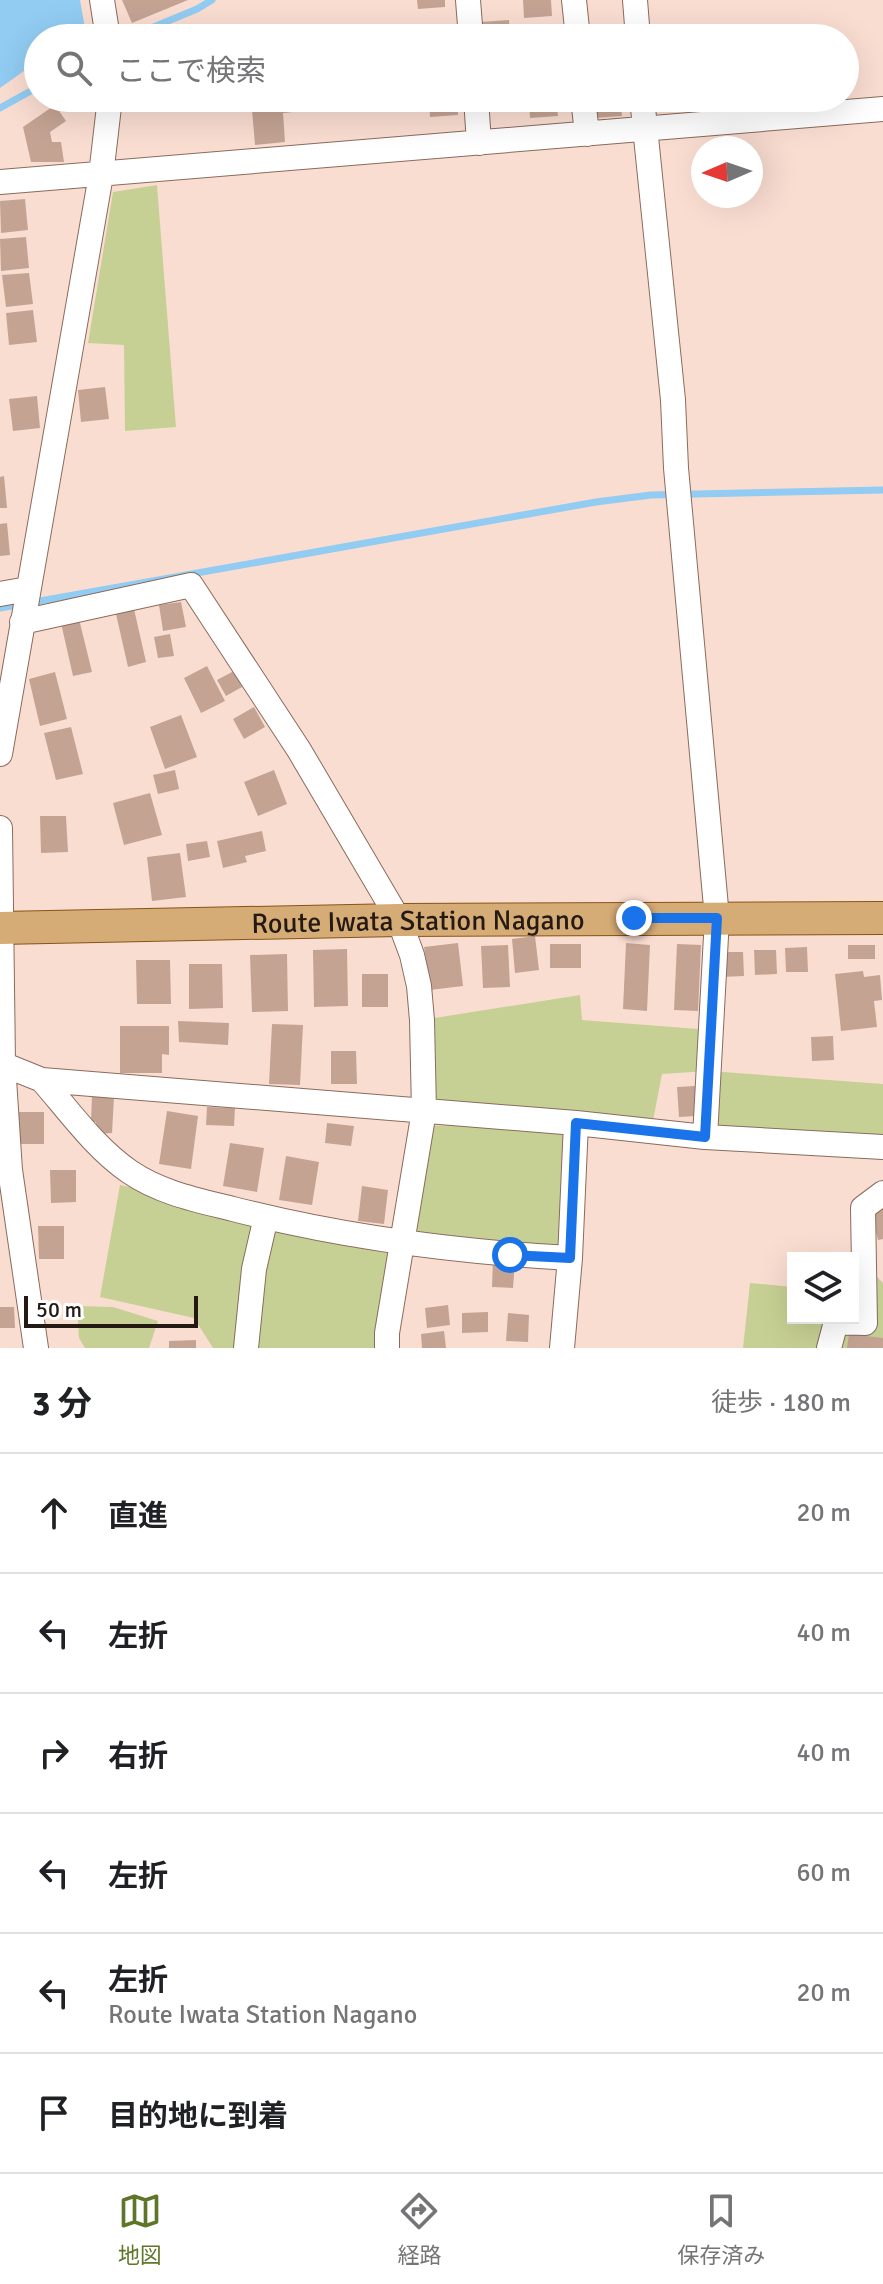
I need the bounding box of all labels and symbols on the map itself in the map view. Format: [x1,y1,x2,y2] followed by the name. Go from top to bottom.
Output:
[691,136,763,208] north arrow
[616,900,652,936] route end
[251,903,585,941] street label: Route Iwata Station Nagano
[492,1237,528,1273] route start
[24,1292,198,1328] scale bar

